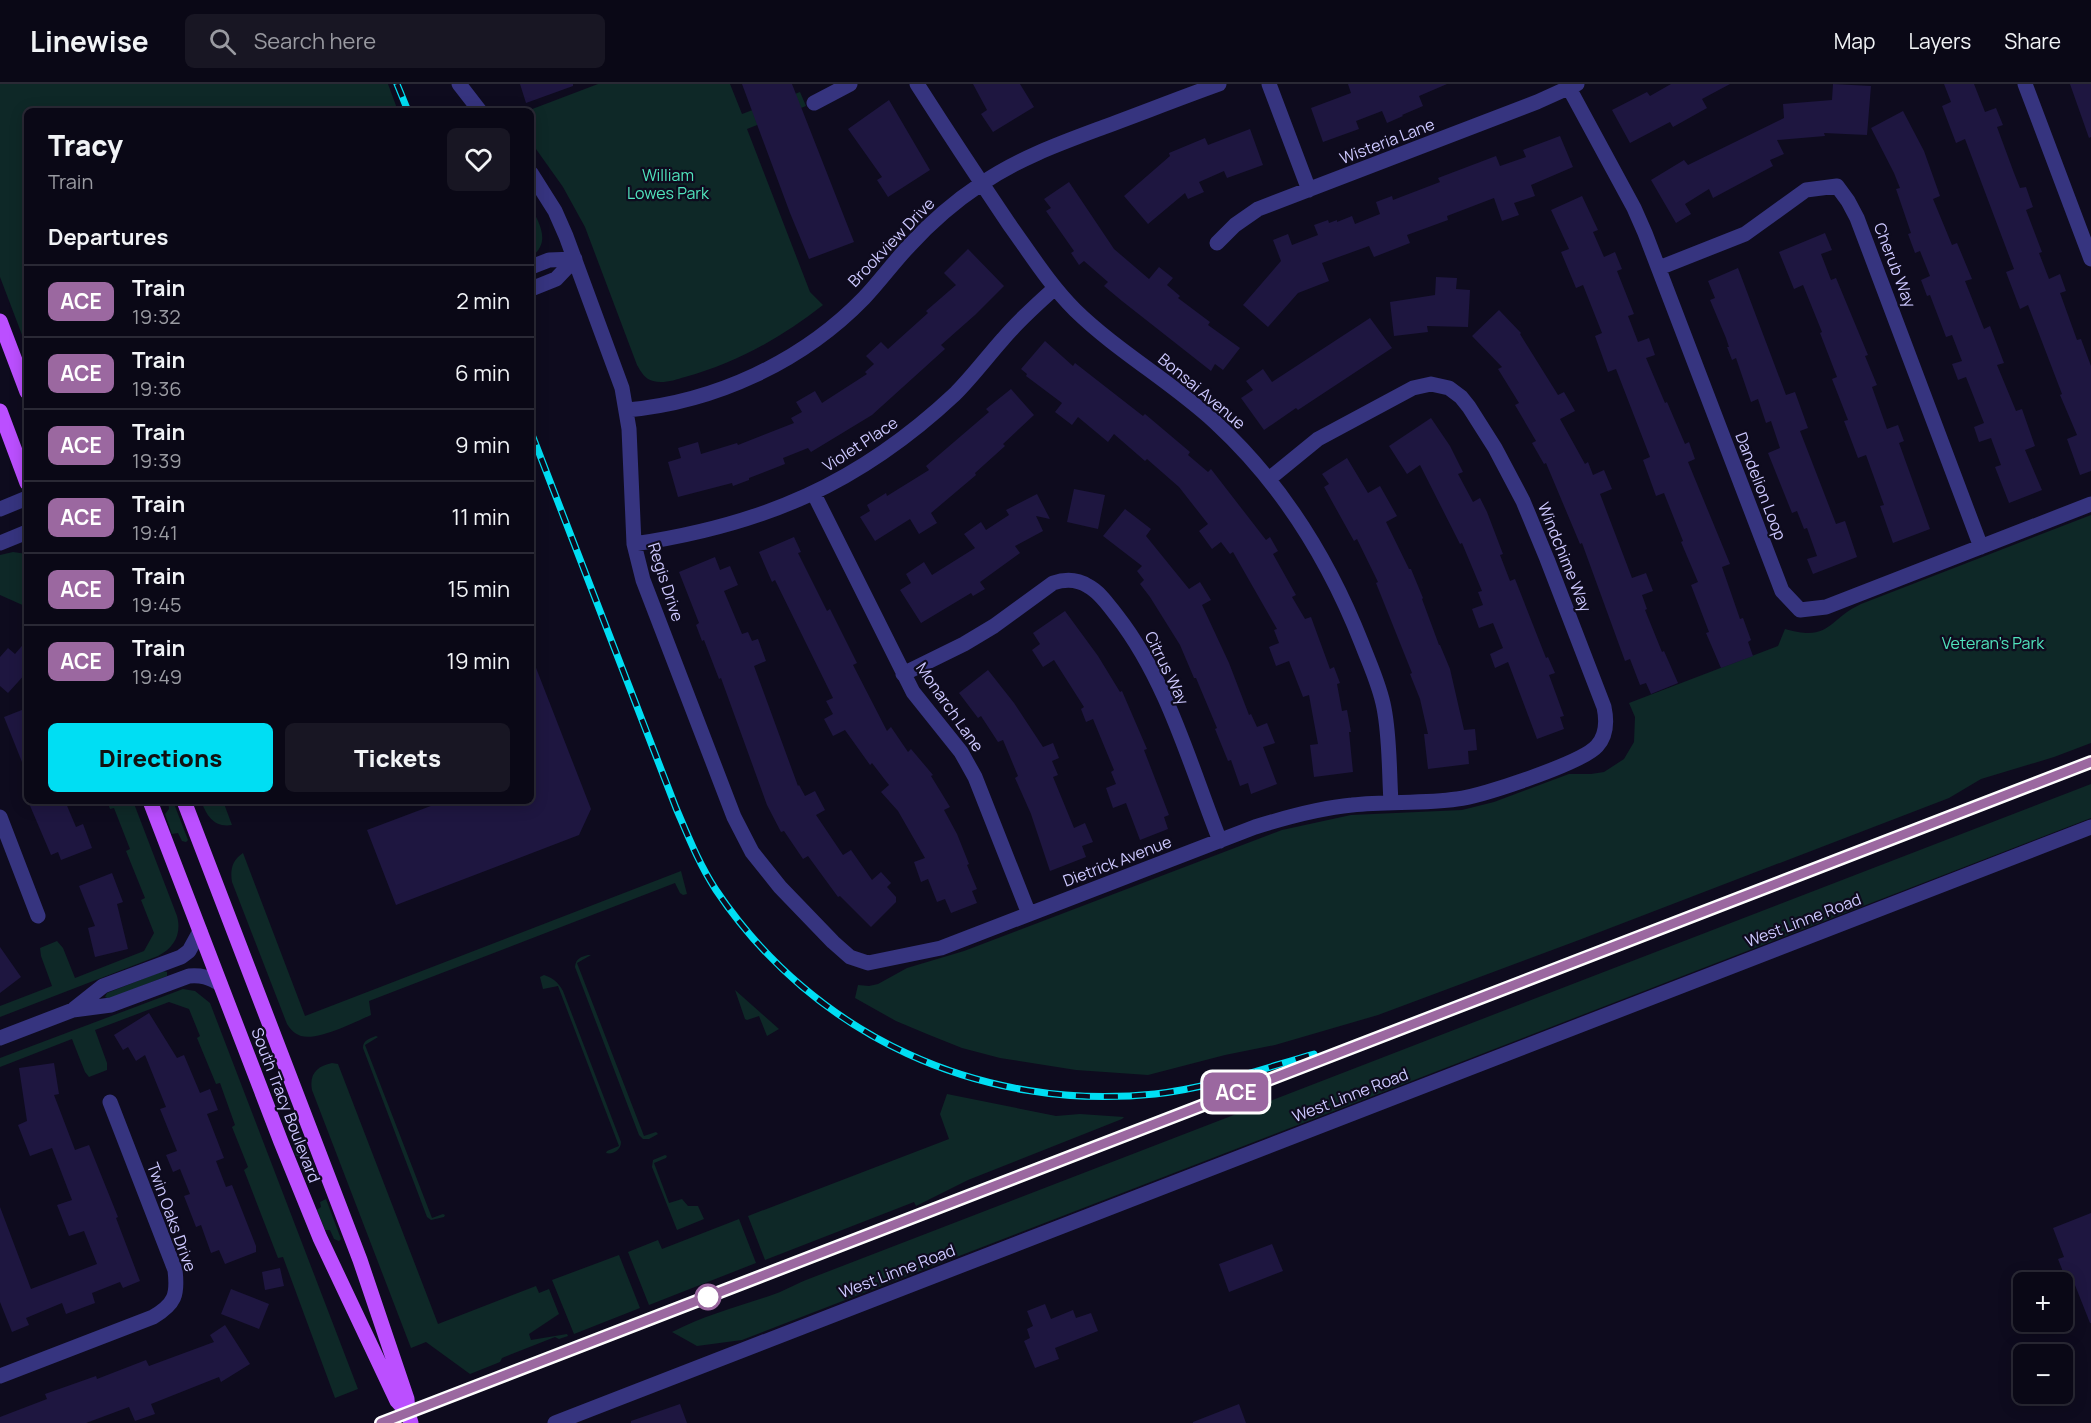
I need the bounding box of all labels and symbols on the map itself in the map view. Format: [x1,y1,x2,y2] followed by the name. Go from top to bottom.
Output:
[1337,113,1437,169] street label: Wisteria Lane
[627,164,710,204] park label: William Lowes Park
[843,193,939,291] street label: Brookview Drive
[1869,219,1921,311] street label: Cherub Way
[1154,348,1250,434] street label: Bonsai Avenue
[818,411,902,477] street label: Violet Place
[1730,429,1792,543] street label: Dandelion Loop
[1533,499,1597,616] street label: Windchime Way
[643,540,689,624] street label: Regis Drive
[1140,627,1195,709] street label: Citrus Way
[1942,632,2045,654] park label: Veteran's Park
[911,658,989,756] street label: Monarch Lane
[1060,830,1174,892] street label: Dietrick Avenue
[1742,888,1864,952] street label: West Linne Road
[246,1024,326,1186] street label: South Tracy Boulevard
[1289,1063,1411,1127] street label: West Linne Road
[1202,1072,1270,1112] line badge: ACE
[142,1159,202,1275] street label: Twin Oaks Drive
[836,1239,958,1303] street label: West Linne Road
[695,1284,721,1310] unlabelled marker

